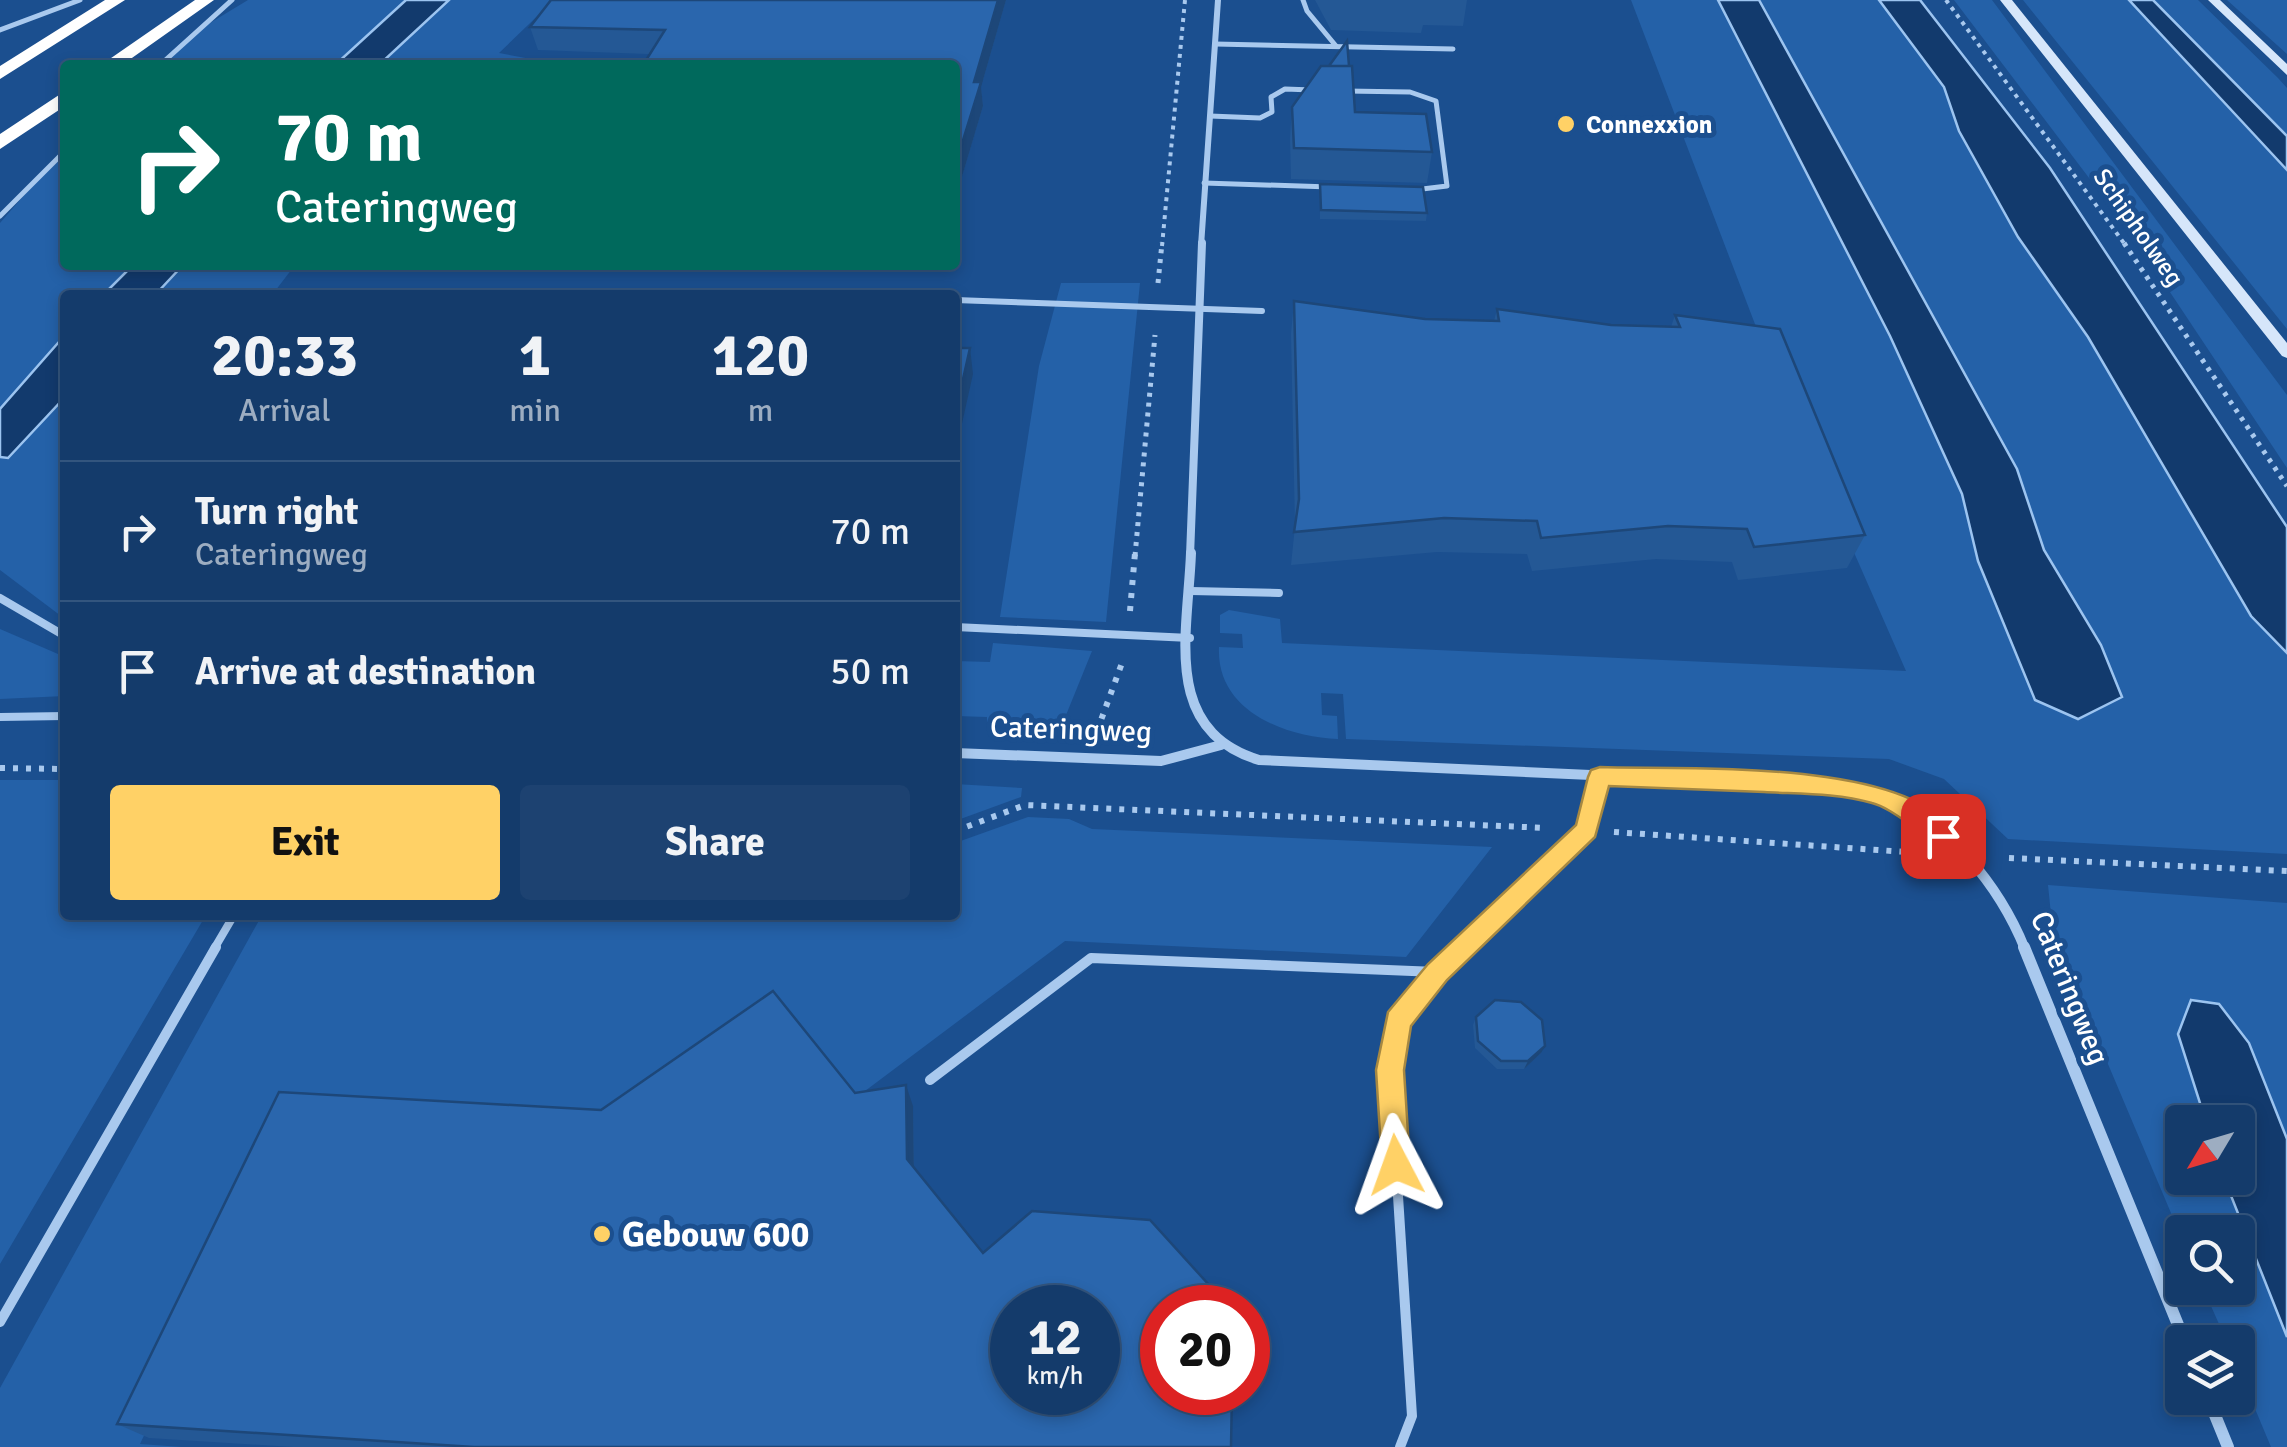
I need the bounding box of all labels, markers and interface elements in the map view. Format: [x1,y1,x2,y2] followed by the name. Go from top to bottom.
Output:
[275,94,423,180] text: 70 m
[110,100,240,230] icon: right
[1586,109,1712,140] place label: Connexxion
[1555,113,1577,135] marker: Connexxion
[2087,162,2190,292] street label: Schipholweg
[275,180,518,235] text: Cateringweg
[211,319,358,393] text: 20:33
[519,319,551,393] text: 1
[712,319,809,393] text: 120
[239,391,331,430] text: Arrival
[509,391,561,430] text: min
[748,391,773,430] text: m
[195,488,359,535] text: Turn right
[110,504,165,559] icon: right
[830,508,910,555] text: 70 m
[195,535,368,574] text: Cateringweg
[110,644,165,699] icon: arrive
[195,648,536,695] text: Arrive at destination
[830,648,910,695] text: 50 m
[989,708,1153,751] street label: Cateringweg
[110,785,500,900] button: Exit
[520,785,910,900] button: Share
[1901,794,1986,879] pin
[1916,809,1971,864] icon: arrive
[2022,906,2117,1070] street label: Cateringweg
[2165,1105,2255,1195] north arrow
[2165,1105,2255,1415] map controls
[1344,1113,1448,1217] position arrow
[622,1213,809,1256] place label: Gebouw 600
[2165,1215,2255,1305] button: search
[591,1223,613,1245] marker: Gebouw 600
[1140,1285,1270,1415] speed limit sign: 20
[1028,1307,1082,1369] text: 12
[2165,1325,2255,1415] button: layers
[1027,1360,1083,1391] text: km/h

